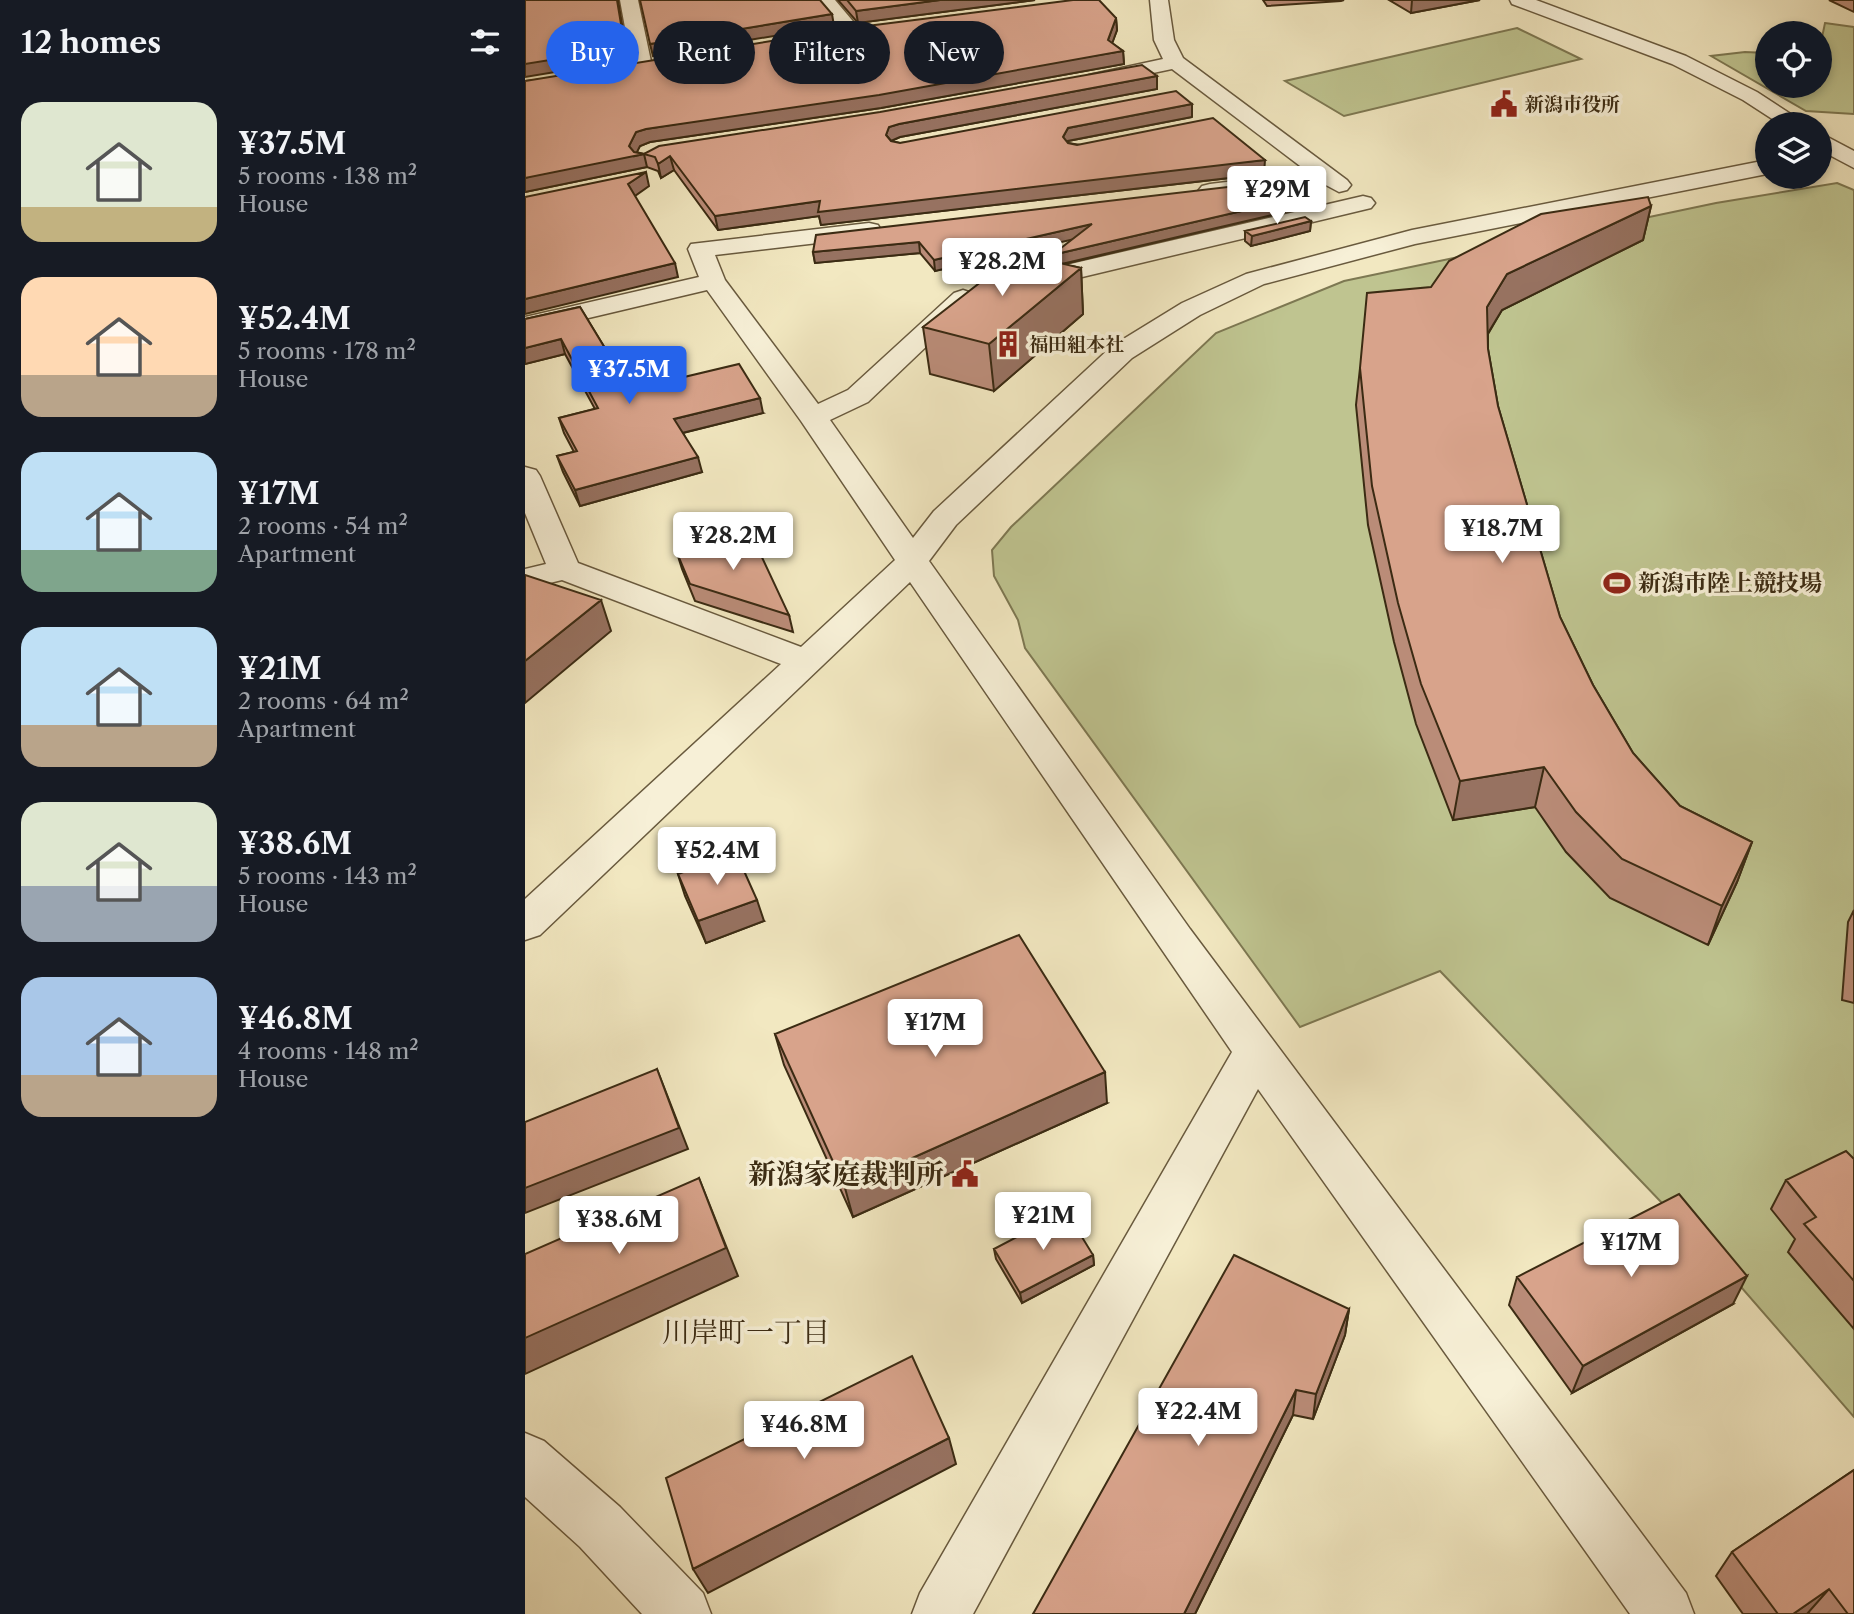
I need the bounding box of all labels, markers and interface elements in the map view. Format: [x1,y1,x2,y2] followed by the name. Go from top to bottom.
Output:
[546,21,639,84] chip: Buy
[653,21,755,84] chip: Rent
[769,21,890,84] chip: Filters
[904,21,1004,84] chip: New
[1755,21,1832,189] map controls
[1755,21,1832,98] button: locate
[466,23,504,61] icon: filters
[21,24,161,61] text: 12 homes
[1489,89,1519,119] public building icon: 新潟市役所
[1525,93,1620,116] place label: 新潟市役所
[1755,112,1832,189] button: layers
[238,125,346,162] text: ¥37.5M
[77,130,161,214] icon: home
[238,162,417,190] text: 5 rooms · 138 m²
[1236,166,1318,226] pin: ¥29M
[1243,175,1311,203] text: ¥29M
[238,190,308,218] text: House
[945,238,1059,298] pin: ¥28.2M
[958,247,1046,275] text: ¥28.2M
[238,300,351,337] text: ¥52.4M
[77,305,161,389] icon: home
[993,329,1023,359] building icon: 福田組本社
[1029,333,1124,356] place label: 福田組本社
[238,337,416,365] text: 5 rooms · 178 m²
[572,346,686,406] pin: ¥37.5M
[588,355,670,383] text: ¥37.5M
[238,365,308,393] text: House
[238,475,320,512] text: ¥17M
[77,480,161,564] icon: home
[1445,505,1559,565] pin: ¥18.7M
[238,512,408,540] text: 2 rooms · 54 m²
[676,512,790,572] pin: ¥28.2M
[1461,514,1543,542] text: ¥18.7M
[689,521,777,549] text: ¥28.2M
[238,540,356,568] text: Apartment
[1602,568,1632,598] sports icon: 新潟市陸上競技場
[1638,569,1822,597] place label: 新潟市陸上競技場
[238,650,322,687] text: ¥21M
[77,655,161,739] icon: home
[238,687,409,715] text: 2 rooms · 64 m²
[238,715,356,743] text: Apartment
[238,825,352,862] text: ¥38.6M
[660,828,774,887] pin: ¥52.4M
[77,830,161,914] icon: home
[674,836,760,864] text: ¥52.4M
[238,862,417,890] text: 5 rooms · 143 m²
[238,890,308,918] text: House
[238,1000,353,1037] text: ¥46.8M
[894,1000,976,1059] pin: ¥17M
[77,1005,161,1089] icon: home
[904,1008,966,1036] text: ¥17M
[238,1037,419,1065] text: 4 rooms · 148 m²
[238,1065,308,1093] text: House
[748,1157,944,1191] place label: 新潟家庭裁判所
[950,1159,980,1189] public building icon: 新潟家庭裁判所
[1002,1192,1084,1252] pin: ¥21M
[562,1196,676,1256] pin: ¥38.6M
[1011,1201,1075,1229] text: ¥21M
[575,1205,663,1233] text: ¥38.6M
[1590,1220,1672,1279] pin: ¥17M
[1600,1228,1662,1256] text: ¥17M
[662,1315,830,1349] district label: 川岸町一丁目
[1141,1388,1255,1448] pin: ¥22.4M
[1154,1397,1242,1425] text: ¥22.4M
[747,1402,861,1461] pin: ¥46.8M
[760,1410,848,1438] text: ¥46.8M

